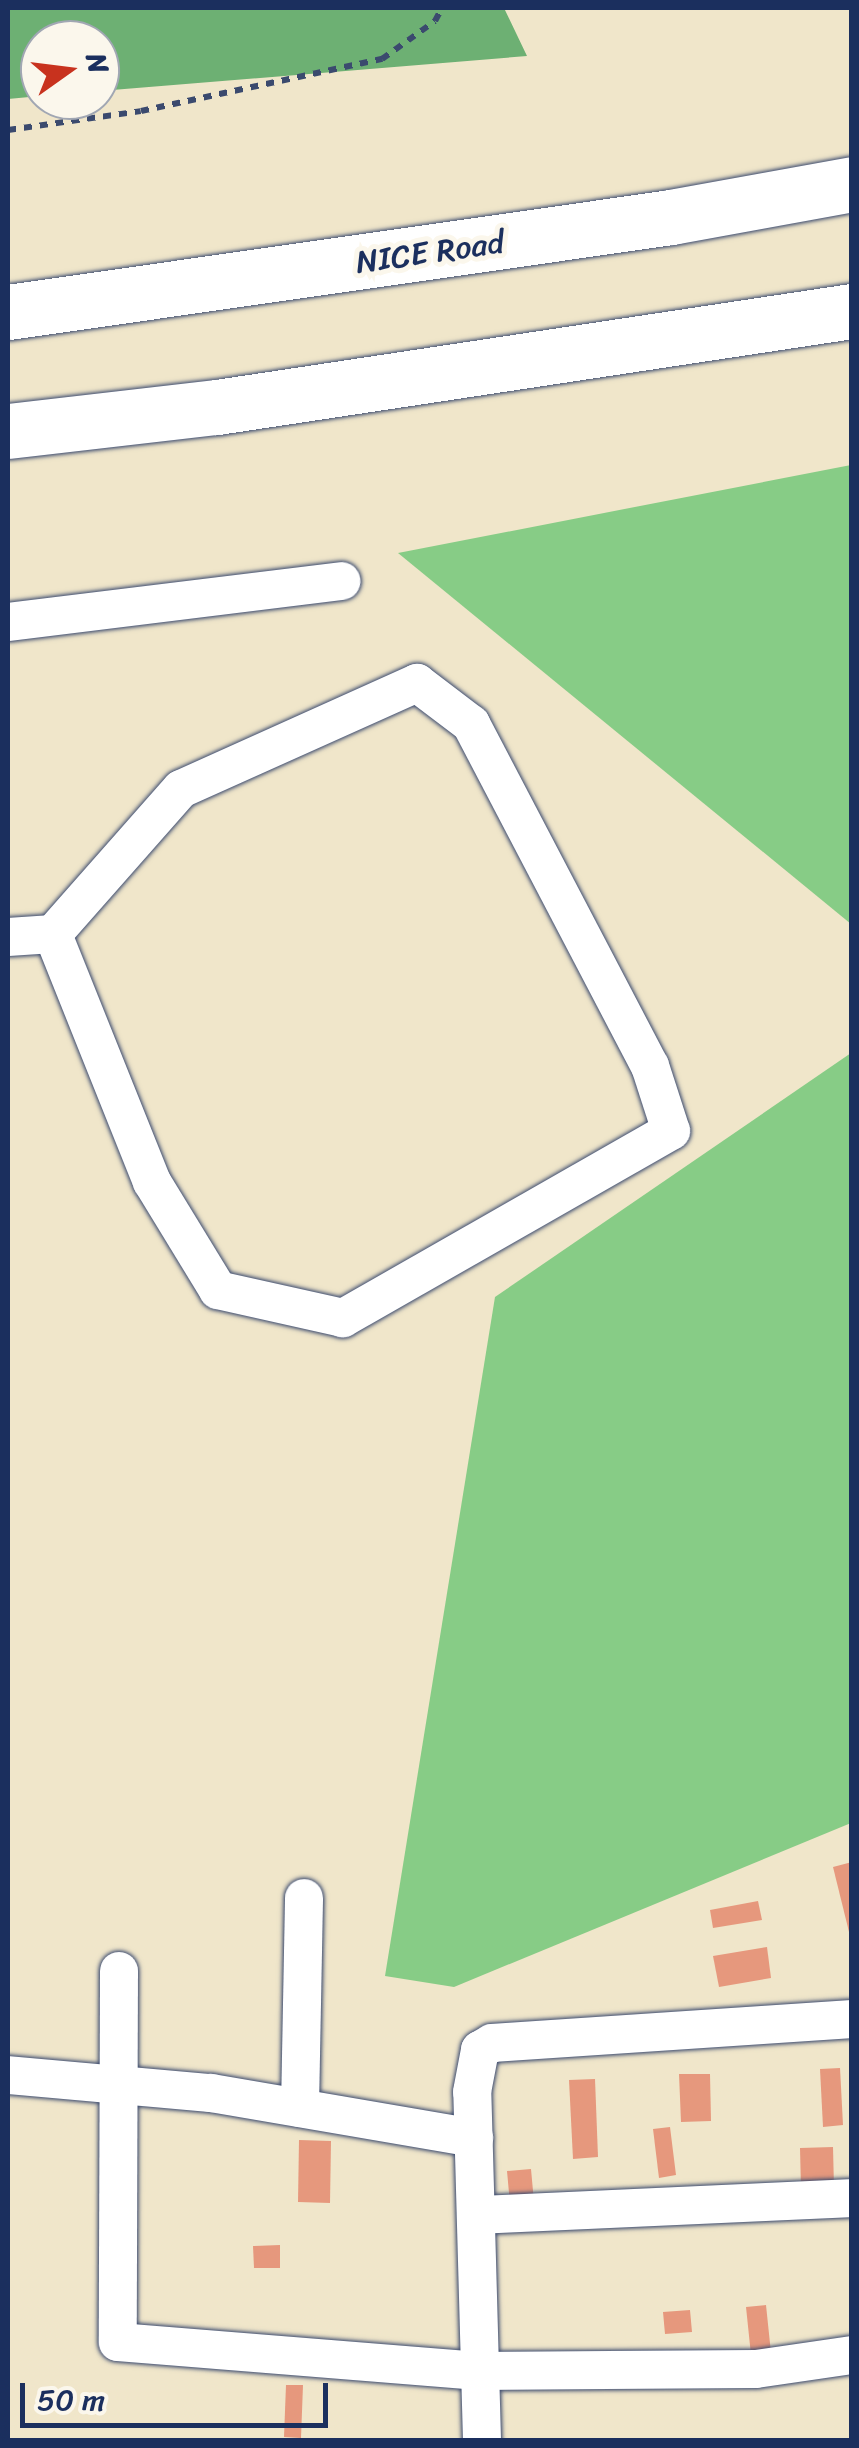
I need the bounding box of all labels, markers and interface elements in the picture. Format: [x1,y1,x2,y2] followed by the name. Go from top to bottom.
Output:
[20,20,120,120] north arrow
[72,48,124,78] text: N
[353,224,507,282] street label: NICE Road
[25,2363,332,2425] scale bar
[37,2373,105,2427] text: 50 m

